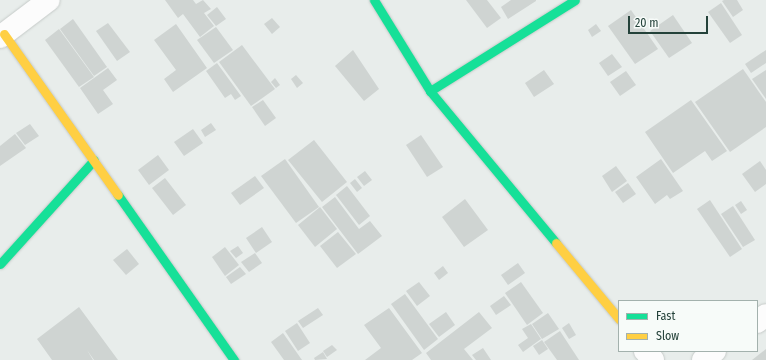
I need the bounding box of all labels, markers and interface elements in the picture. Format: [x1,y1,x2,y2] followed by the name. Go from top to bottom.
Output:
[630,8,710,34] scale bar
[635,16,659,30] text: 20 m
[618,300,758,352] legend
[656,309,675,323] text: Fast
[656,329,679,343] text: Slow

